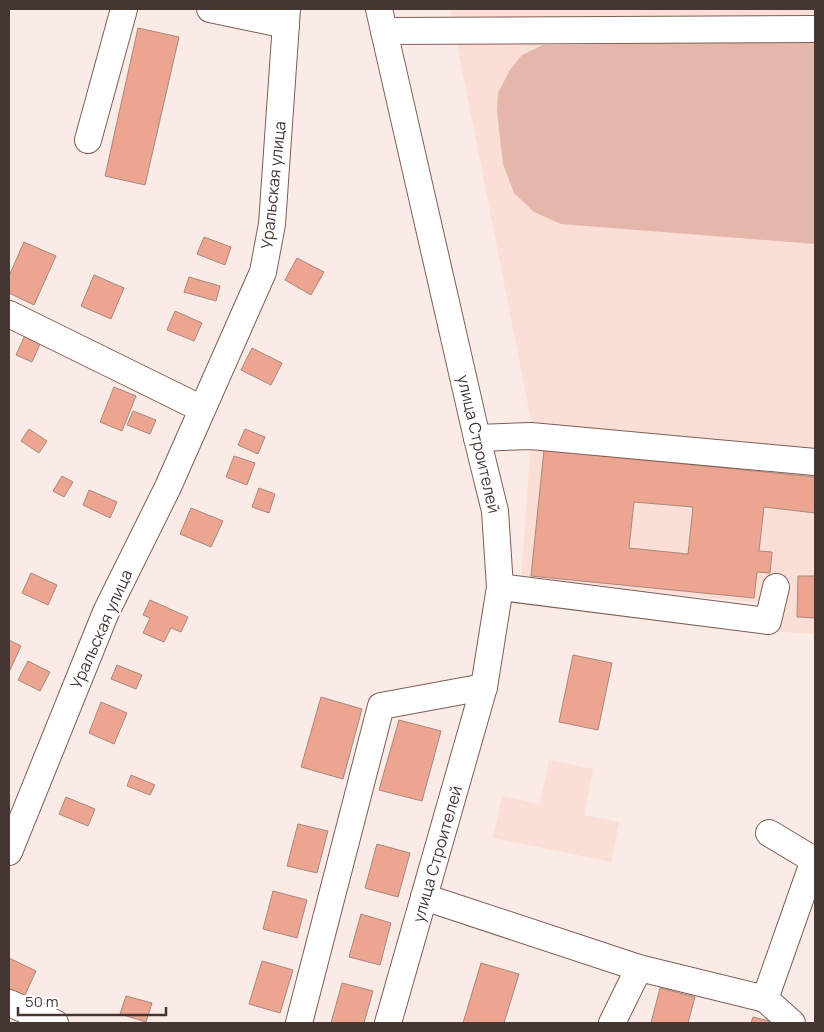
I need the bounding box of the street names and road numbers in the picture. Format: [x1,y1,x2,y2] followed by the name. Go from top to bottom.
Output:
[255,120,291,250] street label: Уральская улица
[452,373,506,515] street label: улица Строителей
[65,566,137,692] street label: Уральская улица
[407,783,467,925] street label: улица Строителей

